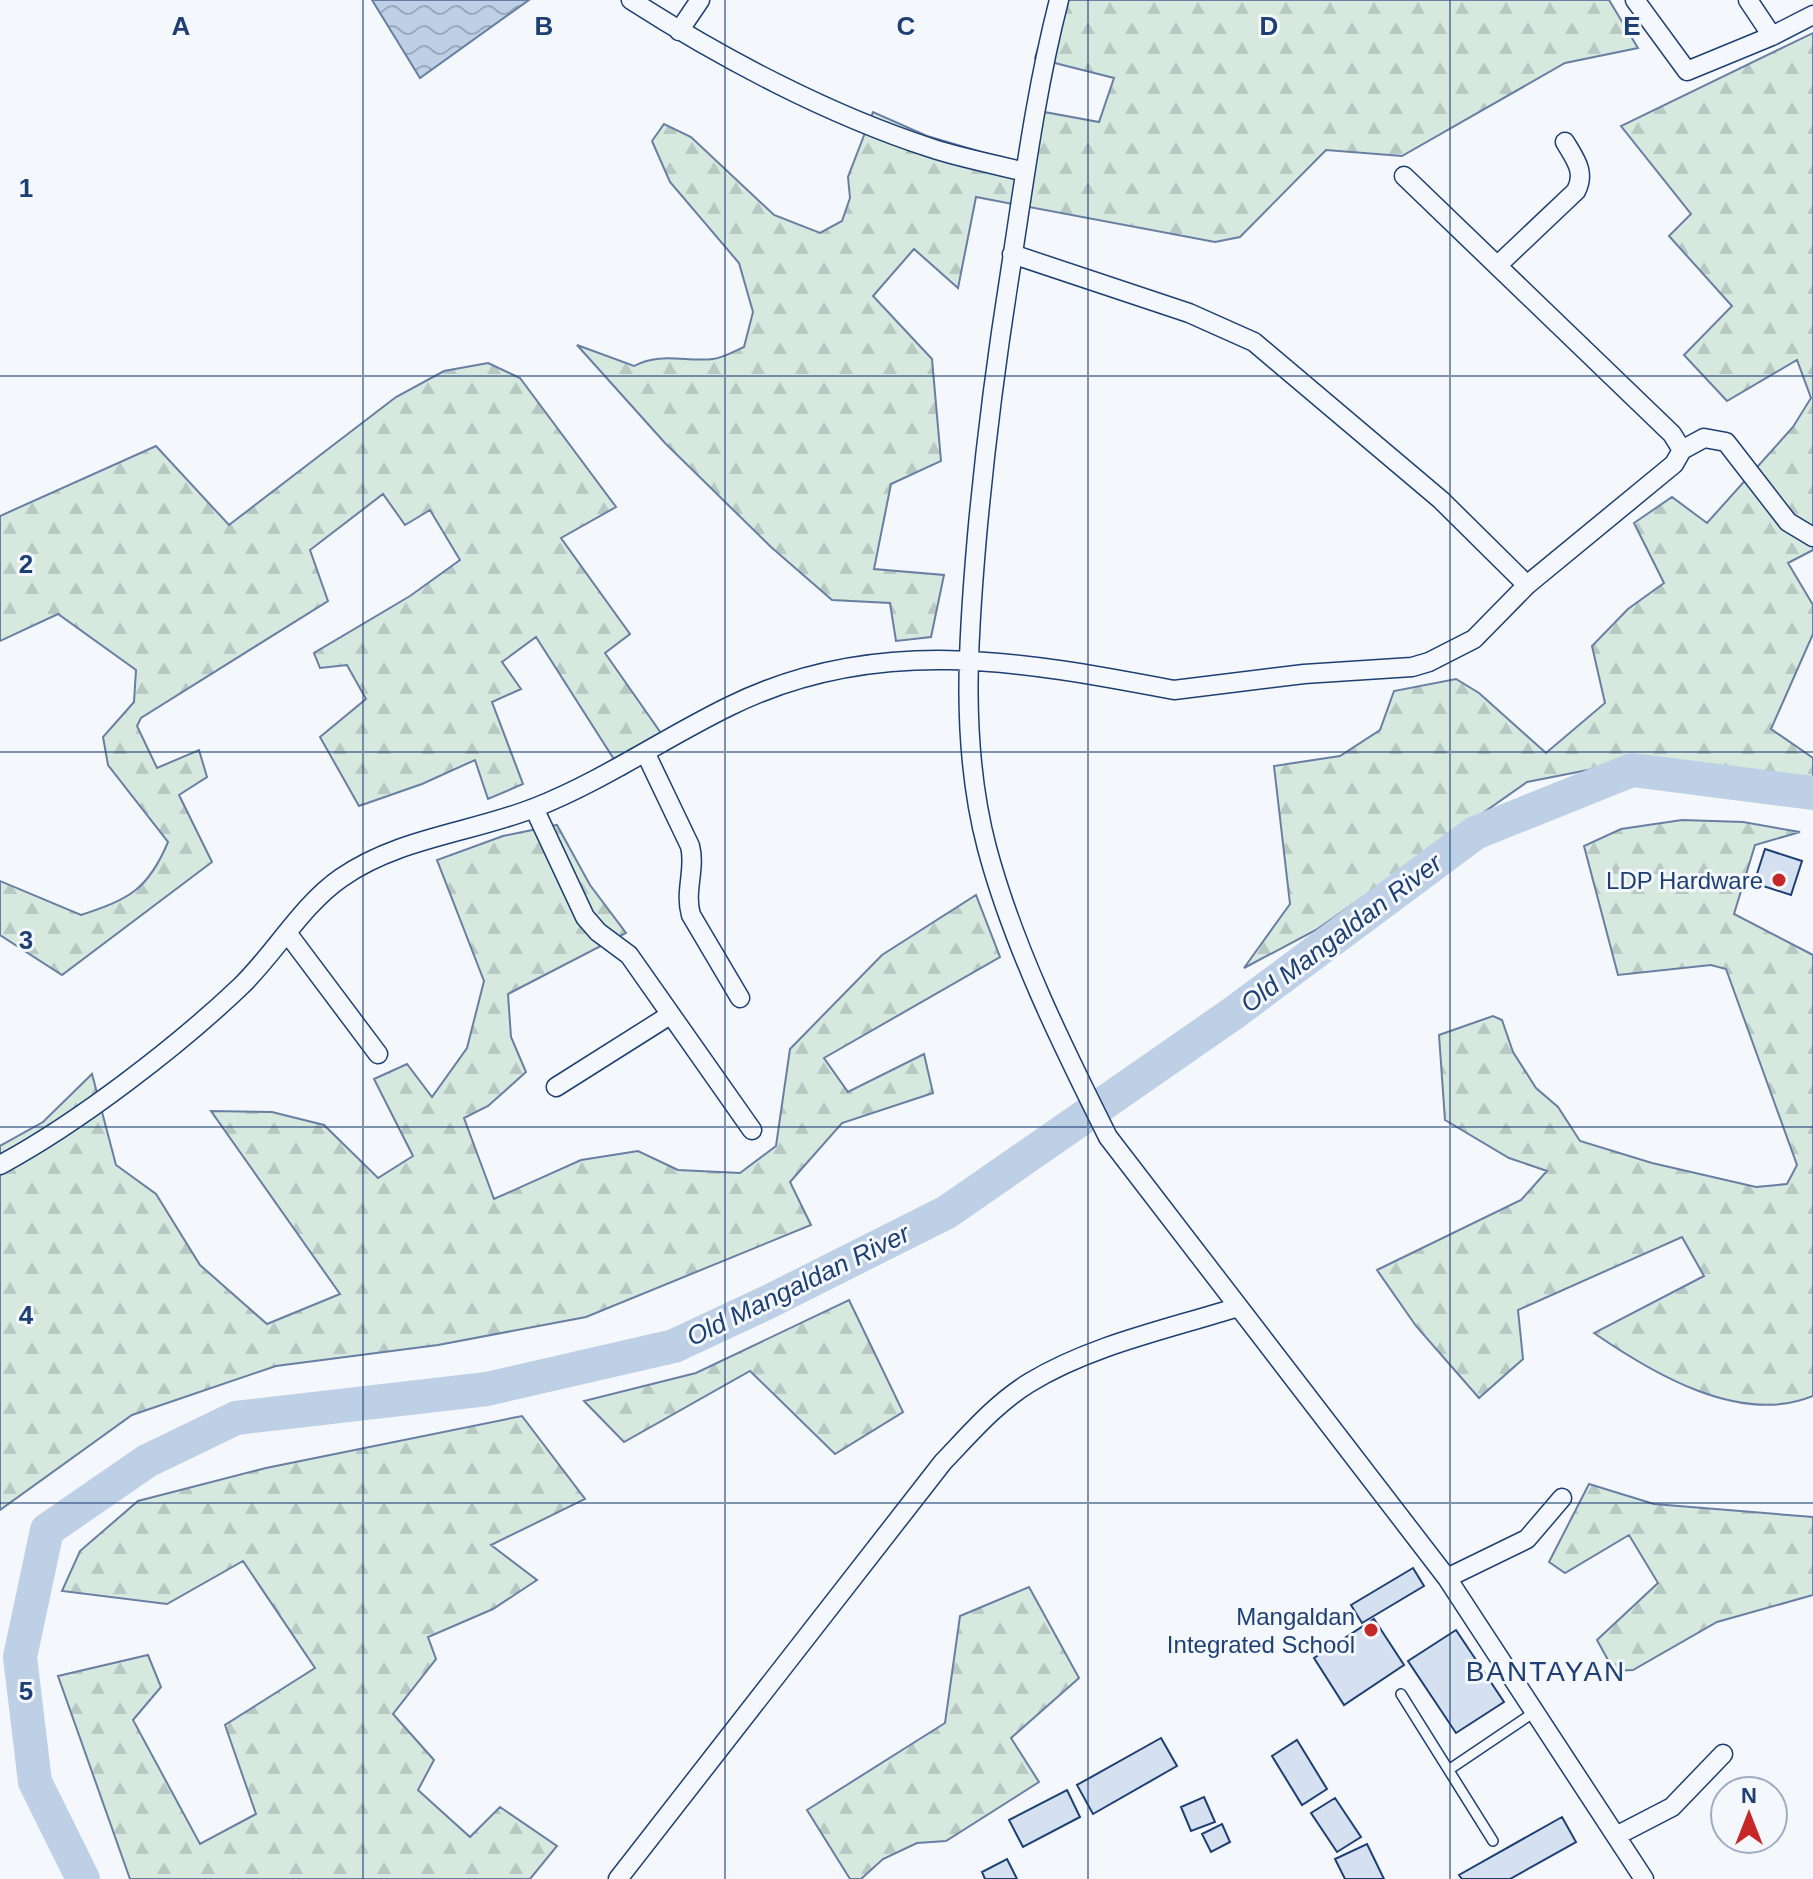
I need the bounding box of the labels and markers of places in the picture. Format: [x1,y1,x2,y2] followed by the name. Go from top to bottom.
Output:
[1606,867,1763,894] place label: LDP Hardware
[1770,871,1788,889] marker: LDP Hardware
[1167,1603,1355,1658] place label: Mangaldan Integrated School
[1362,1621,1380,1639] marker: Mangaldan Integrated School

